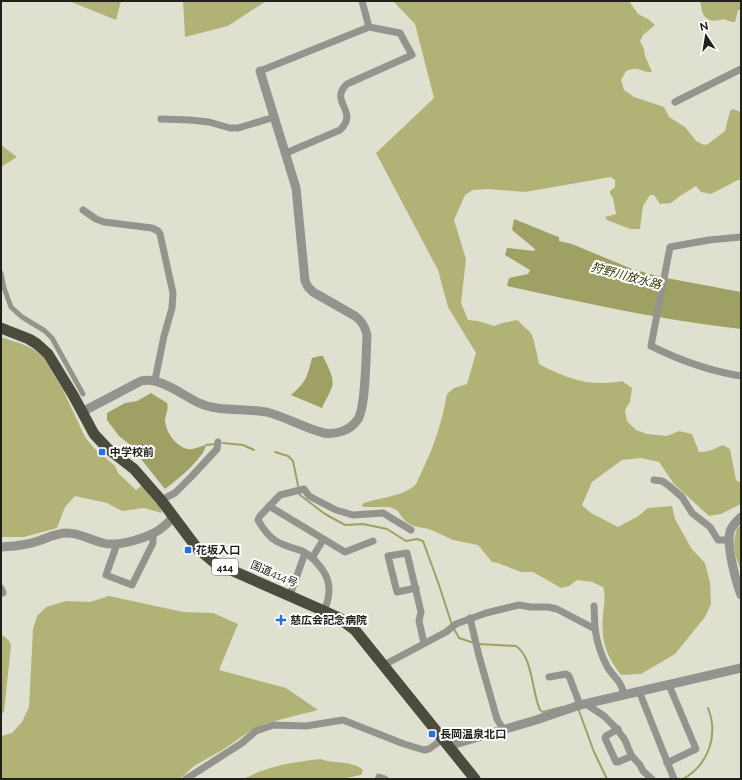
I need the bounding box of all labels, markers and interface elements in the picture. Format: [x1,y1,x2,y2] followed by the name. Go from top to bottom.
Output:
[686,16,726,56] north arrow
[699,19,709,34] text: N
[589,260,664,292] water label: 狩野川放水路
[110,446,154,459] place label: 中学校前
[97,447,107,457] marker: 中学校前
[196,544,240,557] place label: 花坂入口
[183,545,193,555] marker: 花坂入口
[249,558,299,590] street label: 国道414号
[212,559,238,575] road number: 414
[275,614,287,626] marker: 慈広会記念病院
[290,614,367,627] place label: 慈広会記念病院
[440,728,506,741] place label: 長岡温泉北口
[427,729,437,739] marker: 長岡温泉北口

